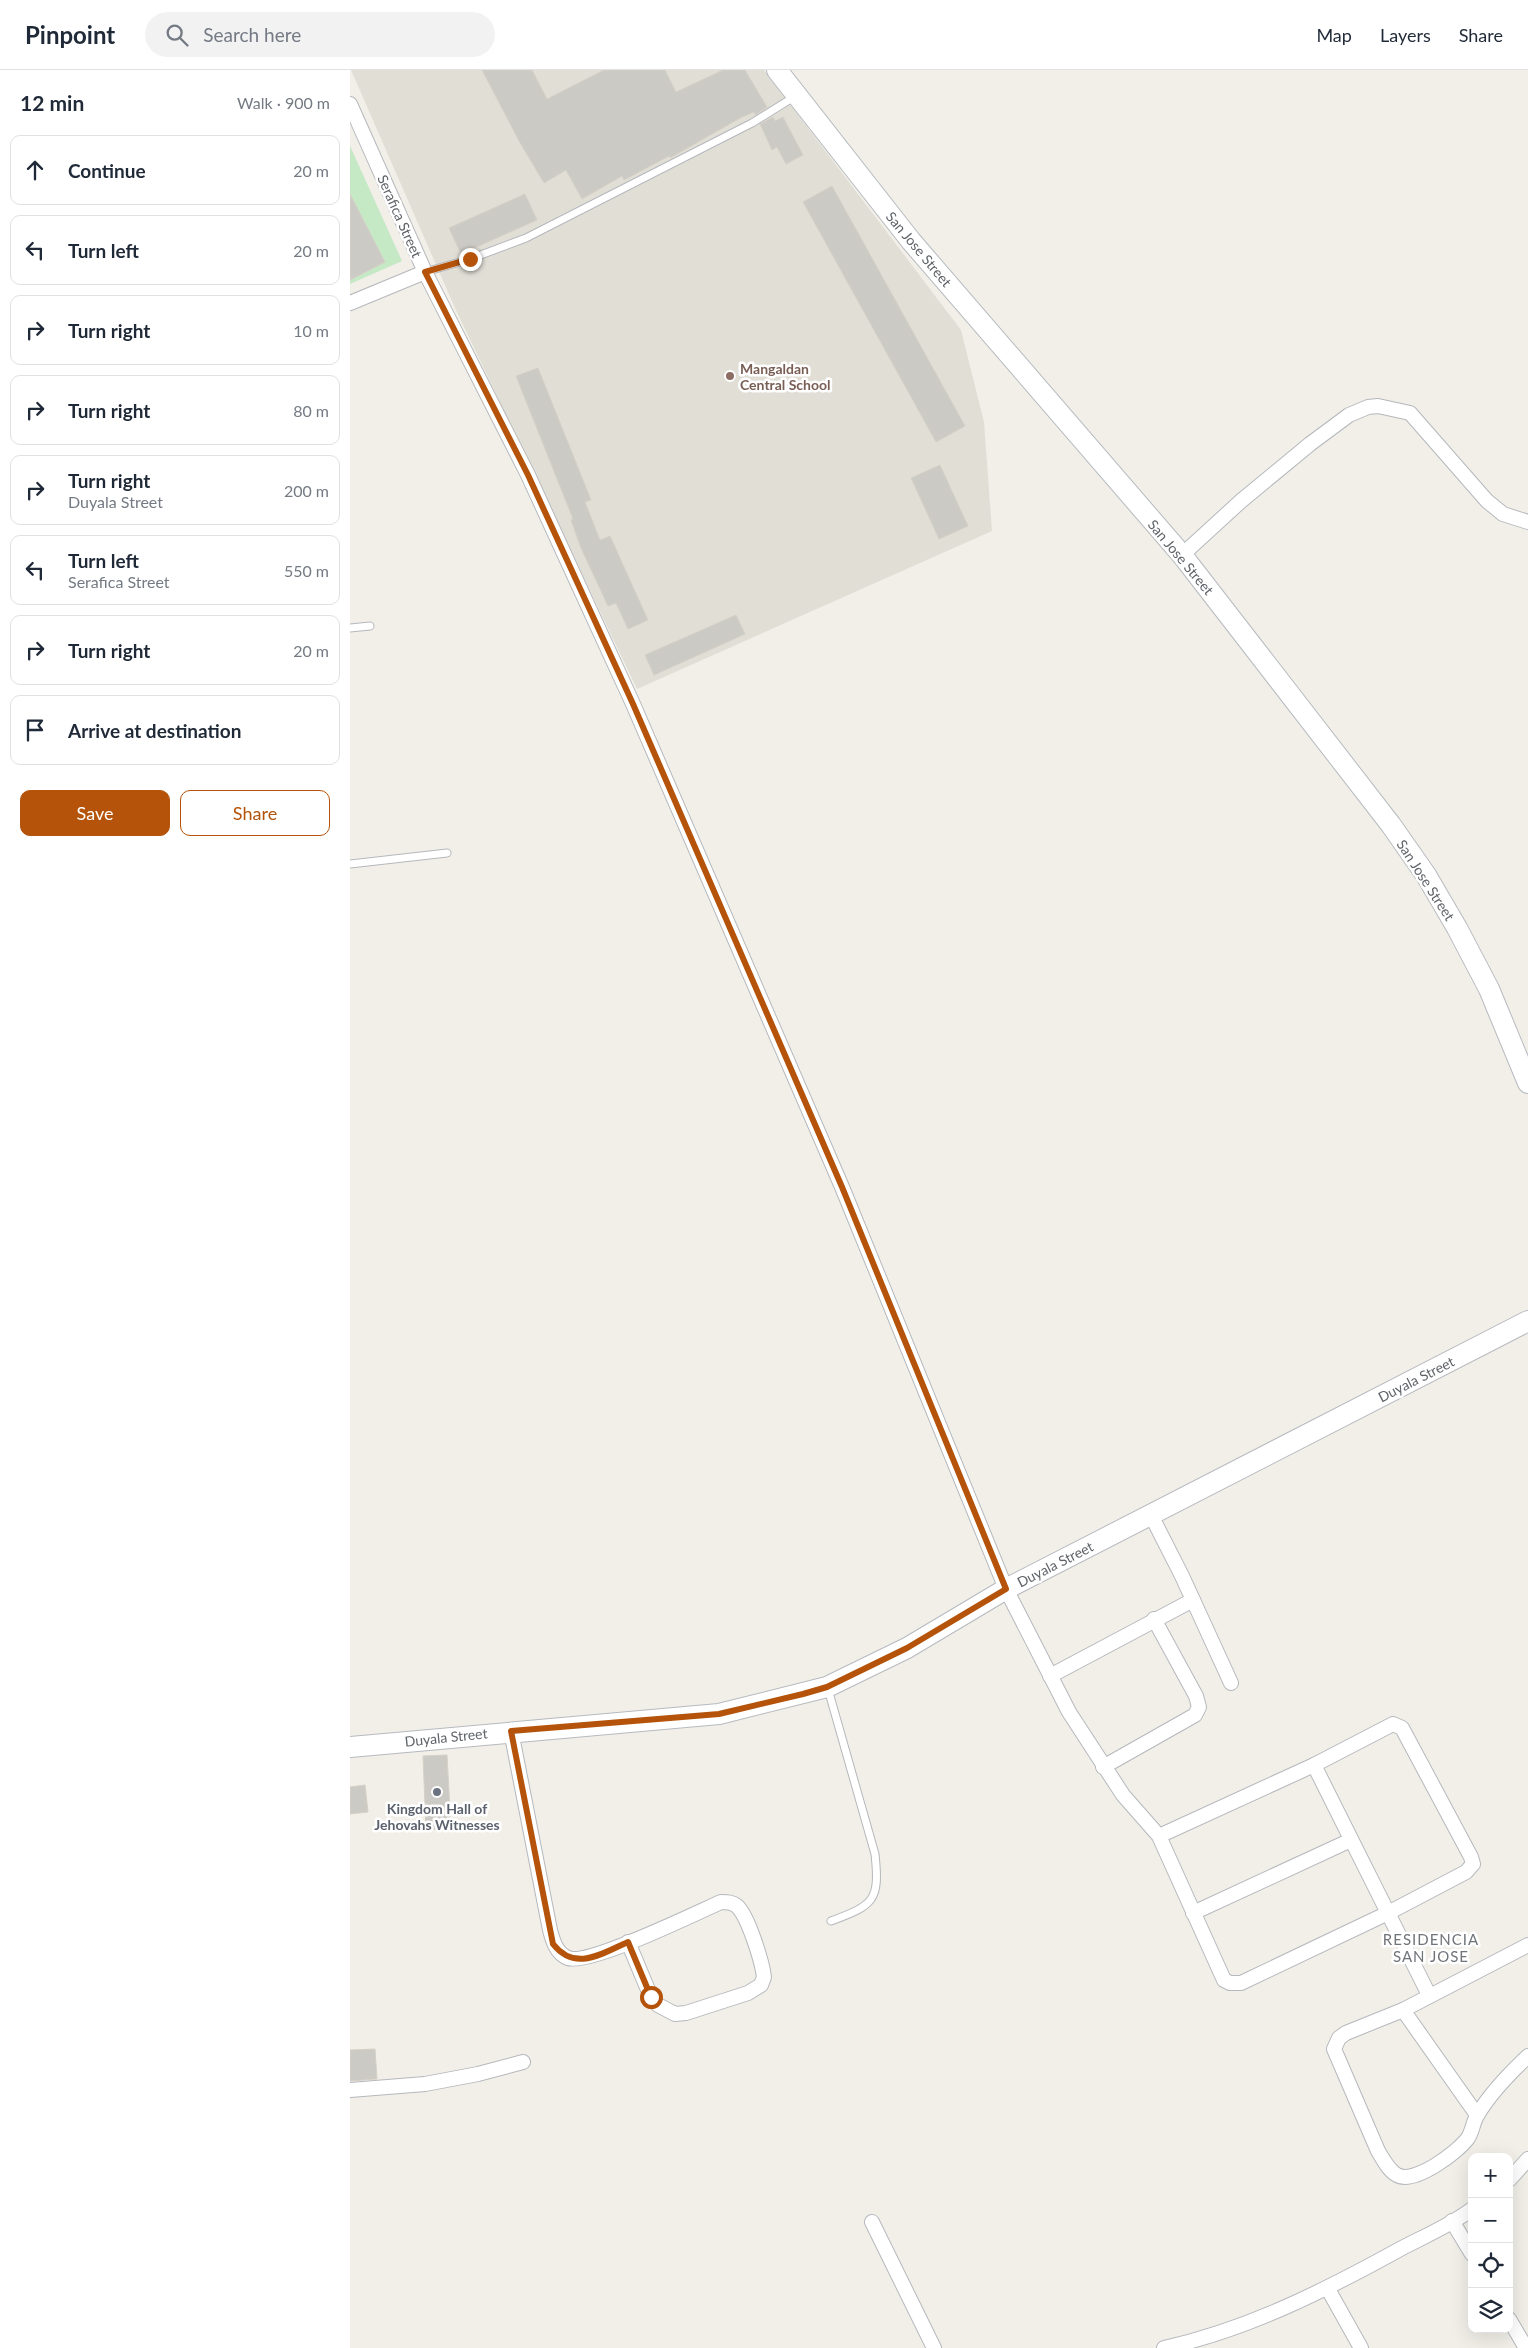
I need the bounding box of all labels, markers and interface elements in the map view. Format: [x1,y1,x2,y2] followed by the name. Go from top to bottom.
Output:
[145,12,495,57] search box
[25,20,115,49] text: Pinpoint
[163,21,191,49] icon: search
[203,23,301,46] text: Search here
[1316,24,1352,46] text: Map
[1380,24,1431,46] text: Layers
[1459,24,1503,46] text: Share
[20,90,84,115] text: 12 min
[237,93,330,112] text: Walk · 900 m
[21,156,49,184] icon: ahead
[68,159,146,182] text: Continue
[293,161,329,180] text: 20 m
[374,172,426,260] street label: Serafica Street
[883,208,955,290] street label: San Jose Street
[21,236,49,264] icon: left
[68,239,139,262] text: Turn left
[293,241,329,260] text: 20 m
[459,248,482,271] route end
[21,316,49,344] icon: right
[68,319,150,342] text: Turn right
[293,321,329,340] text: 10 m
[740,360,831,393] place label: Mangaldan Central School
[724,370,736,382] marker: Mangaldan Central School
[21,396,49,424] icon: right
[68,399,150,422] text: Turn right
[293,401,329,420] text: 80 m
[68,469,150,492] text: Turn right
[21,476,49,504] icon: right
[284,481,329,500] text: 200 m
[68,492,163,511] text: Duyala Street
[1145,516,1217,598] street label: San Jose Street
[68,549,139,572] text: Turn left
[21,556,49,584] icon: left
[284,561,329,580] text: 550 m
[68,572,170,591] text: Serafica Street
[21,636,49,664] icon: right
[68,639,150,662] text: Turn right
[293,641,329,660] text: 20 m
[21,716,49,744] icon: arrive
[68,719,241,742] text: Arrive at destination
[20,790,170,836] button: Save
[180,790,330,836] button: Share
[1394,836,1458,924] street label: San Jose Street
[1375,1353,1457,1405] street label: Duyala Street
[1014,1538,1096,1590] street label: Duyala Street
[404,1724,488,1750] street label: Duyala Street
[431,1786,443,1798] marker: Kingdom Hall of Jehovahs Witnesses
[374,1800,500,1833] place label: Kingdom Hall of Jehovahs Witnesses
[1383,1930,1479,1965] district label: RESIDENCIA SAN JOSE
[640,1986,663,2009] route start
[1468,2153,1513,2333] map controls
[1468,2153,1513,2198] button: +
[1468,2198,1513,2243] button: −
[1468,2243,1513,2288] button: locate
[1468,2288,1513,2333] button: layers

